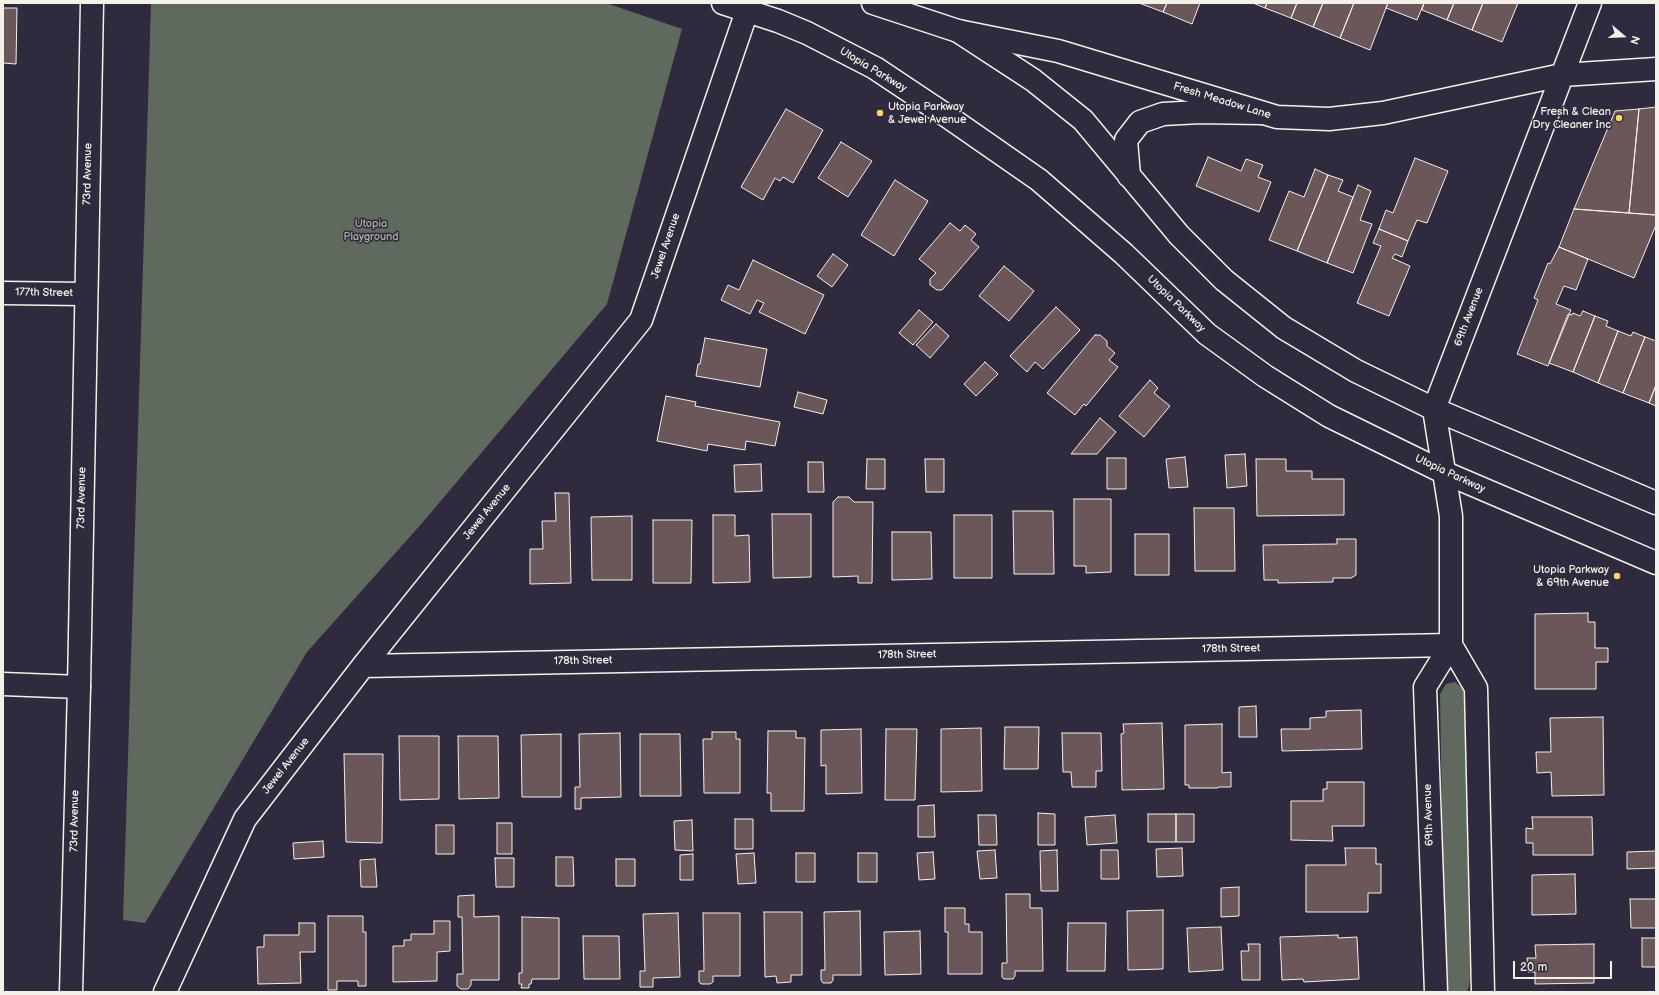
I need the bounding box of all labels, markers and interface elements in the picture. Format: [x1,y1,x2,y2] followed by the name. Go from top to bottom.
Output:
[1603,16,1643,56] north arrow
[1627,34,1642,46] text: N
[837,45,909,95] street label: Utopia Parkway
[1172,80,1272,122] street label: Fresh Meadow Lane
[888,100,966,126] place label: Utopia Parkway & Jewel Avenue
[1532,105,1611,131] place label: Fresh & Clean Dry Cleaner Inc
[875,108,885,118] marker: Utopia Parkway & Jewel Avenue
[1614,113,1624,123] marker: Fresh & Clean Dry Cleaner Inc
[81,143,95,205] street label: 73rd Avenue
[649,212,683,280] street label: Jewel Avenue
[343,217,399,243] park label: Utopia Playground
[1144,273,1208,335] street label: Utopia Parkway
[1452,285,1486,349] street label: 69th Avenue
[15,286,73,300] street label: 177th Street
[1413,452,1487,496] street label: Utopia Parkway
[75,467,89,529] street label: 73rd Avenue
[460,481,514,543] street label: Jewel Avenue
[1533,563,1609,589] place label: Utopia Parkway & 69th Avenue
[1612,571,1622,581] marker: Utopia Parkway & 69th Avenue
[1202,642,1260,656] street label: 178th Street
[878,648,936,662] street label: 178th Street
[554,654,612,668] street label: 178th Street
[260,735,312,797] street label: Jewel Avenue
[1421,784,1437,846] street label: 69th Avenue
[68,790,82,852] street label: 73rd Avenue
[1515,953,1614,979] scale bar
[1520,960,1547,975] text: 20 m

